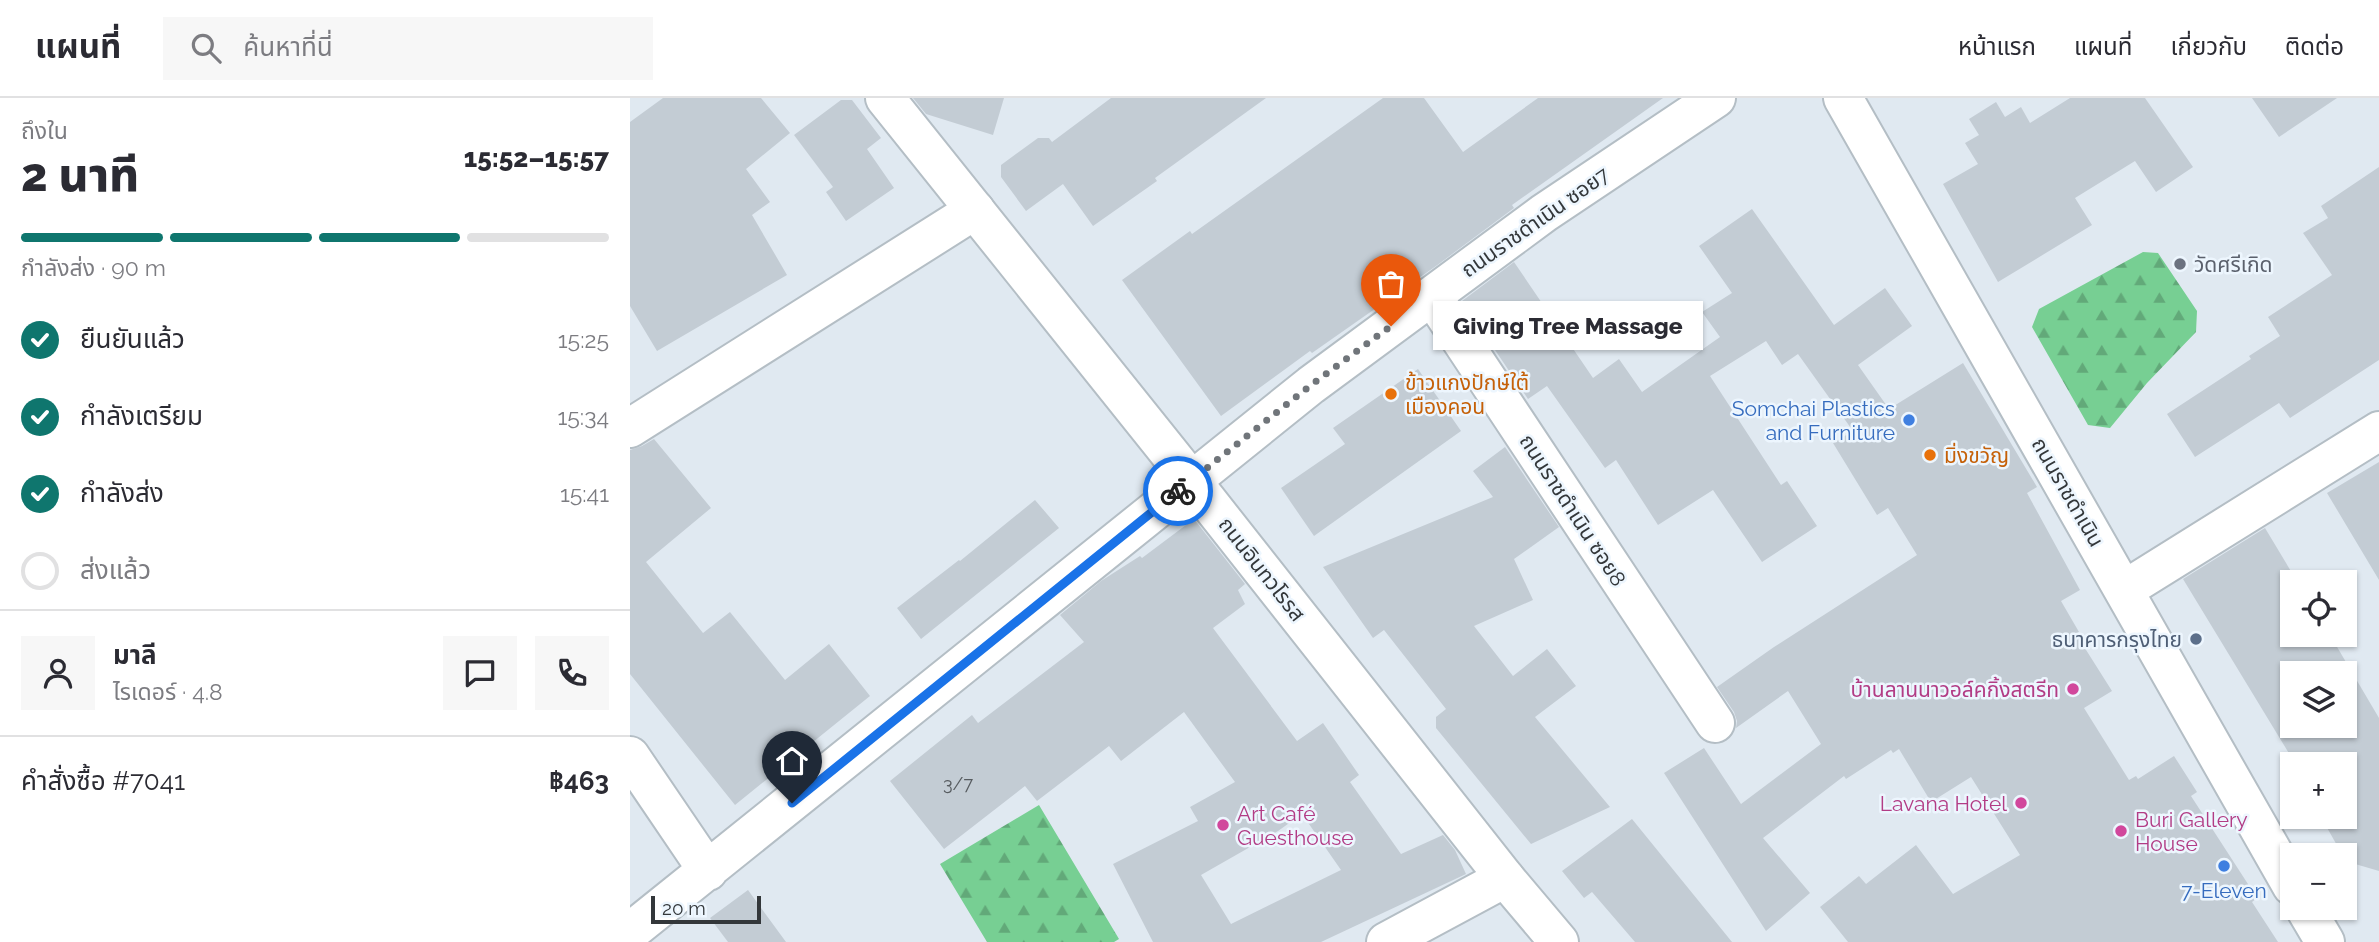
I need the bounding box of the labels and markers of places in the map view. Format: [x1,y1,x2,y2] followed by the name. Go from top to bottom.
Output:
[2194,252,2272,277] place label: วัดศรีเกิด
[1361,254,1421,326] pin
[2172,256,2188,272] marker: วัดศรีเกิด
[1433,302,1702,350] callout: Giving Tree Massage
[1405,370,1529,419] place label: ข้าวแกงปักษ์ใต้ เมืองคอน
[1383,386,1399,402] marker: ข้าวแกงปักษ์ใต้ เมืองคอน
[1732,396,1895,445] place label: Somchai Plastics and Furniture
[1901,412,1917,428] marker: Somchai Plastics and Furniture
[1944,442,2009,468] place label: มิ่งขวัญ
[1922,447,1938,463] marker: มิ่งขวัญ
[2052,627,2182,653] place label: ธนาคารกรุงไทย
[2188,631,2204,647] marker: ธนาคารกรุงไทย
[1851,676,2059,702] place label: บ้านลานนาวอล์คกิ้งสตรีท
[2065,681,2081,697] marker: บ้านลานนาวอล์คกิ้งสตรีท
[762,731,822,803] pin
[1880,791,2007,816] place label: Lavana Hotel
[2013,795,2029,811] marker: Lavana Hotel
[1237,801,1354,850] place label: Art Café Guesthouse
[2135,807,2248,856] place label: Buri Gallery House
[1215,817,1231,833] marker: Art Café Guesthouse
[2113,823,2129,839] marker: Buri Gallery House
[2216,858,2232,874] marker: 7-Eleven
[2181,878,2267,903] place label: 7-Eleven

